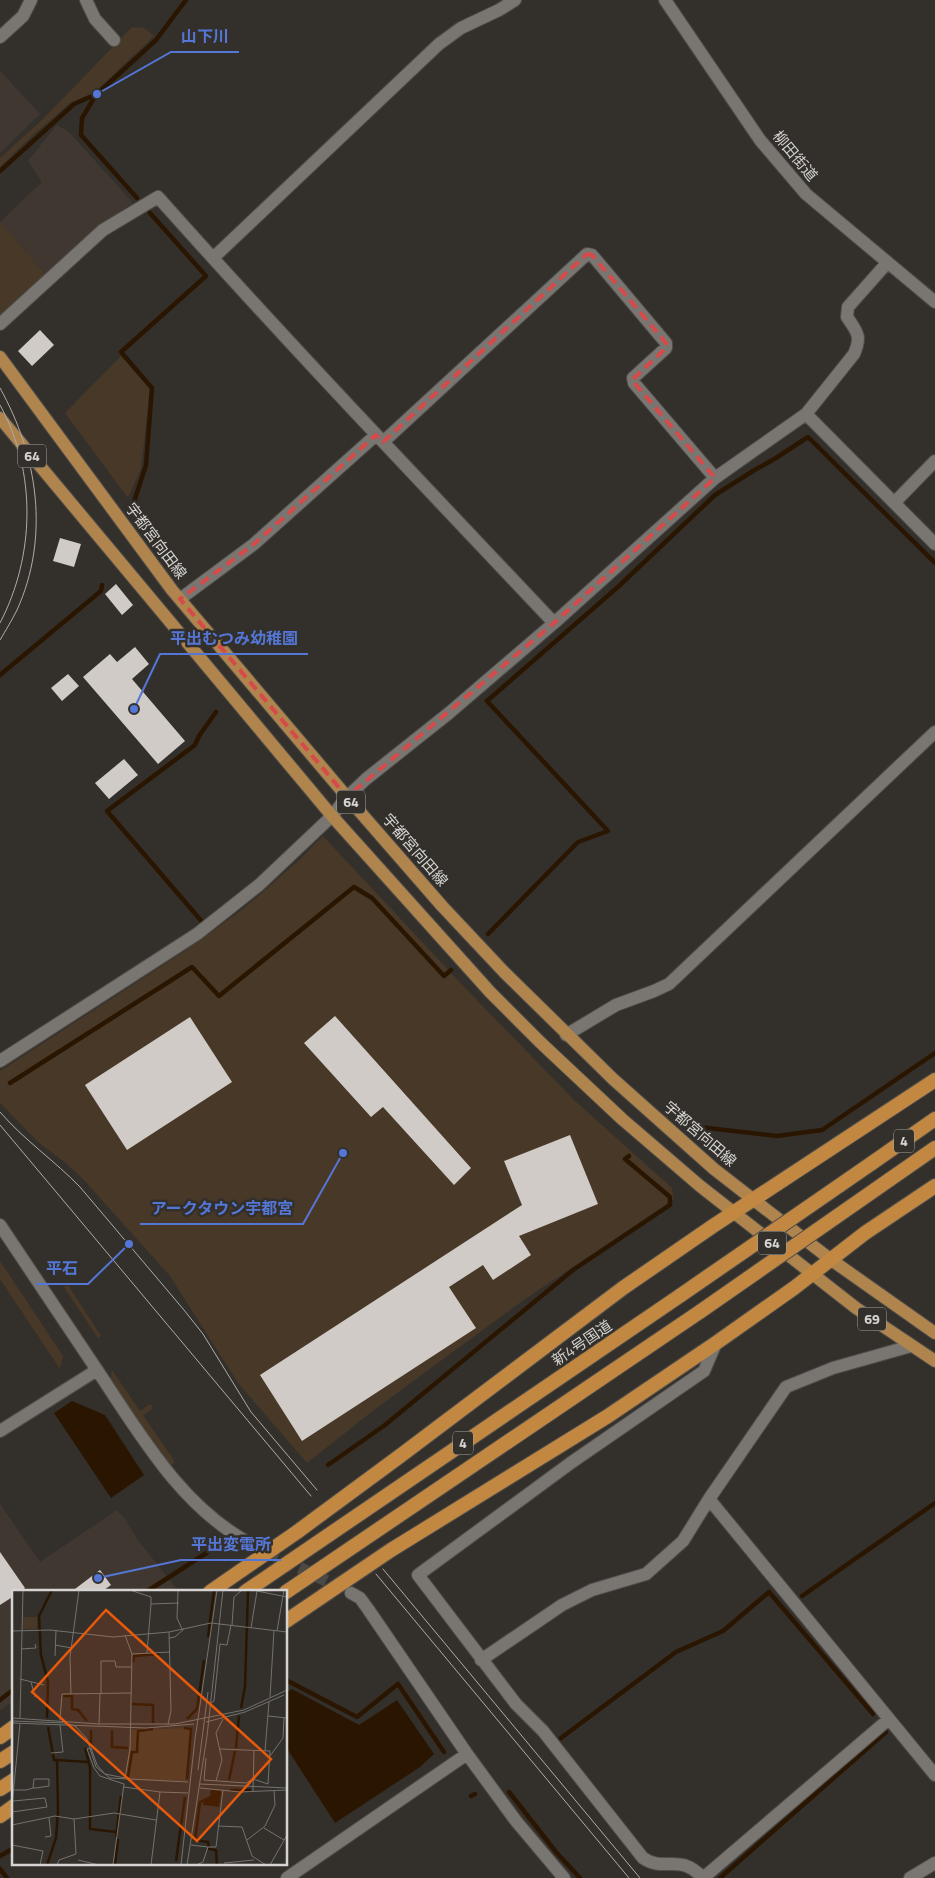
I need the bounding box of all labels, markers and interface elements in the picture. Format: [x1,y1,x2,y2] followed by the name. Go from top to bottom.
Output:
[171,21,239,52] callout: 山下川
[181,24,229,48] text: 山下川
[767,125,823,186] street label: 柳田街道
[18,444,46,468] road number: 64
[120,498,193,584] street label: 宇都宮向田線
[160,623,308,654] callout: 平出むつみ幼稚園
[170,626,298,650] text: 平出むつみ幼稚園
[337,790,365,814] road number: 64
[377,808,454,891] street label: 宇都宮向田線
[659,1095,742,1172] street label: 宇都宮向田線
[894,1130,914,1152] road number: 4
[140,1193,303,1224] callout: アークタウン宇都宮
[151,1196,293,1220] text: アークタウン宇都宮
[758,1232,786,1254] road number: 64
[36,1253,88,1284] callout: 平石
[46,1256,78,1280] text: 平石
[858,1308,886,1330] road number: 69
[547,1314,617,1371] street label: 新4号国道
[453,1432,473,1455] road number: 4
[181,1529,281,1560] callout: 平出変電所
[191,1532,271,1556] text: 平出変電所
[12,1590,288,1866] inset map

